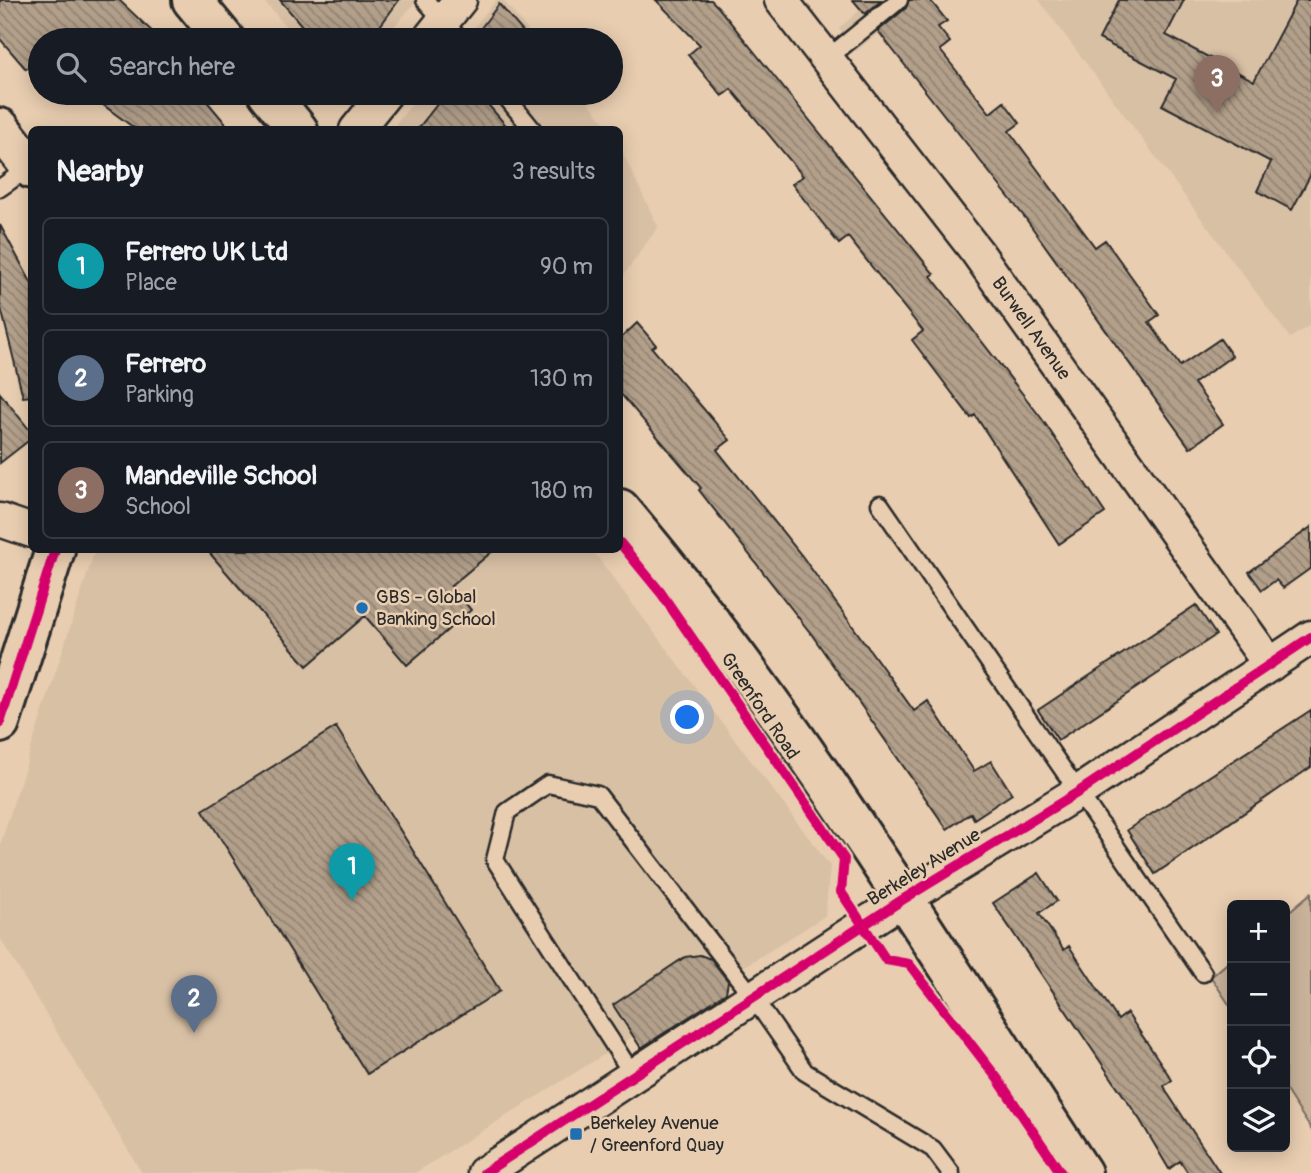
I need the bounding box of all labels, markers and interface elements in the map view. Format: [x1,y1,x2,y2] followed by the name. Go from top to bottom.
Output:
[28,28,623,105] search box
[52,48,90,86] icon: search
[108,51,235,83] text: Search here
[1194,55,1240,113] pin: 3
[56,153,143,190] text: Nearby
[512,157,595,186] text: 3 results
[125,236,288,268] text: Ferrero UK Ltd
[77,252,86,281] text: 1
[540,252,593,281] text: 90 m
[125,268,177,297] text: Place
[986,272,1076,385] street label: Burwell Avenue
[125,348,206,380] text: Ferrero
[75,364,87,393] text: 2
[530,364,593,393] text: 130 m
[125,380,194,409] text: Parking
[125,460,317,492] text: Mandeville School
[75,476,87,505] text: 3
[531,476,593,505] text: 180 m
[125,492,191,521] text: School
[376,585,496,631] place label: GBS - Global Banking School
[354,600,370,616] marker: GBS - Global Banking School
[715,648,805,764] street label: Greenford Road
[670,700,704,734] your location
[863,822,985,911] street label: Berkeley Avenue
[329,843,375,901] pin: 1
[1227,900,1290,1152] map controls
[1227,900,1290,963] button: +
[1227,963,1290,1026] button: −
[171,975,217,1033] pin: 2
[1227,1026,1290,1089] button: locate
[1227,1089,1290,1152] button: layers
[590,1111,724,1157] place label: Berkeley Avenue / Greenford Quay
[568,1126,584,1142] marker: Berkeley Avenue / Greenford Quay

